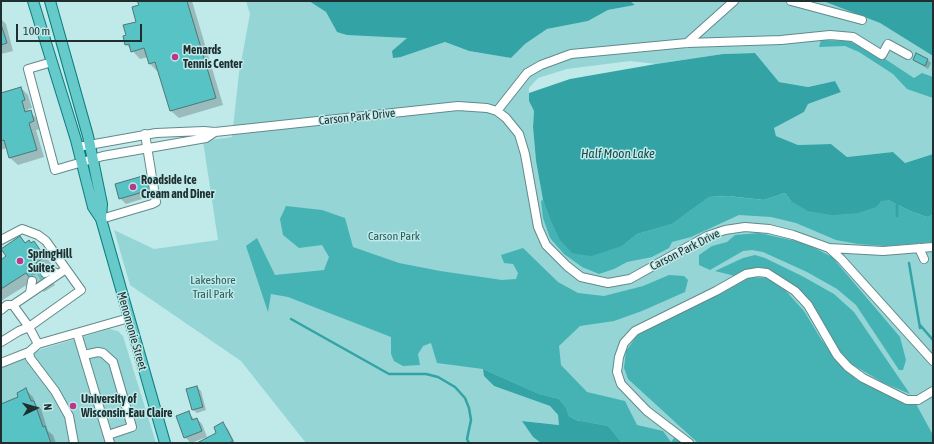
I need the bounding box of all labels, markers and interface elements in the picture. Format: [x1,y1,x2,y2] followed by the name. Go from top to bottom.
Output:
[18,16,144,42] scale bar
[23,24,50,38] text: 100 m
[183,43,242,71] place label: Menards Tennis Center
[170,52,180,62] marker: Menards Tennis Center
[318,106,396,128] street label: Carson Park Drive
[581,146,655,162] water label: Half Moon Lake
[141,173,214,201] place label: Roadside Ice Cream and Diner
[128,182,138,192] marker: Roadside Ice Cream and Diner
[648,226,722,274] street label: Carson Park Drive
[368,229,420,243] park label: Carson Park
[28,247,72,275] place label: SpringHill Suites
[15,256,25,266] marker: SpringHill Suites
[190,273,236,301] park label: Lakeshore Trail Park
[114,290,150,372] street label: Menomonie Street
[16,388,56,428] north arrow
[81,392,172,420] place label: University of Wisconsin-Eau Claire
[68,401,78,411] marker: University of Wisconsin-Eau Claire
[42,403,54,411] text: N

